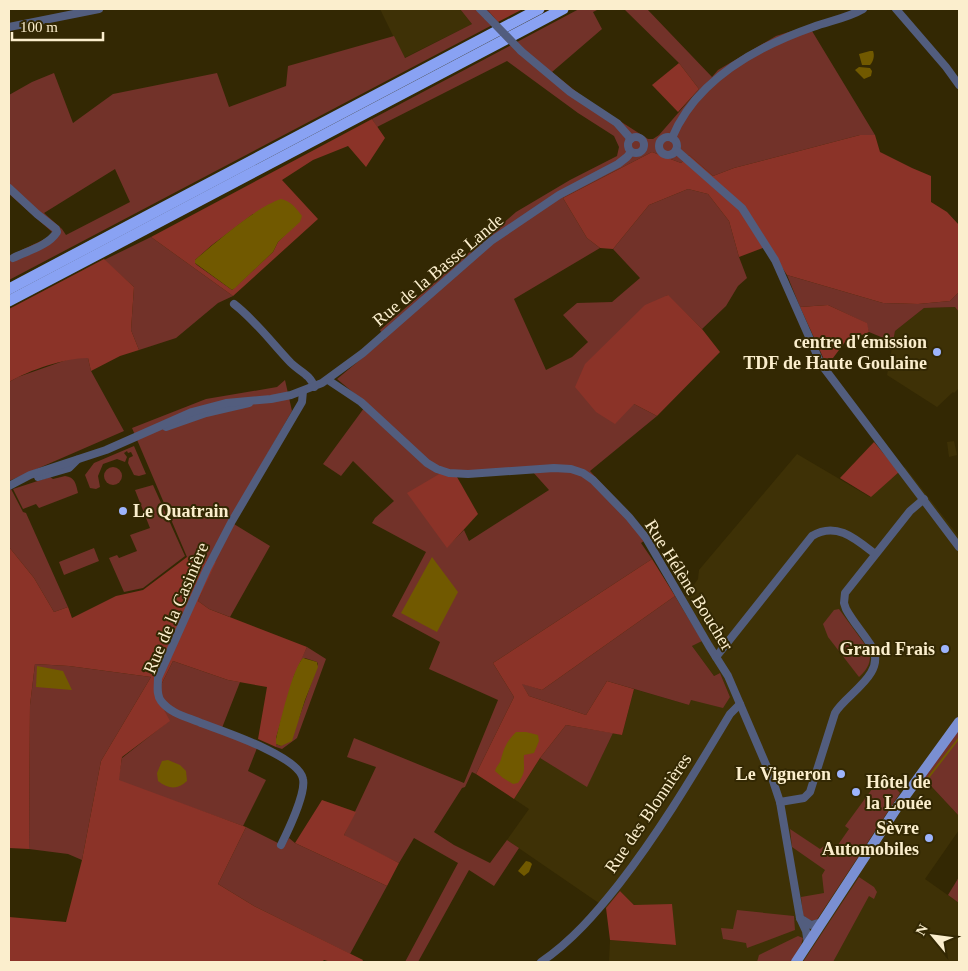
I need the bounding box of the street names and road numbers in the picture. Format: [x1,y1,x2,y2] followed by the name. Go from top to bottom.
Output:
[369,210,507,330] street label: Rue de la Basse Lande
[641,516,737,654] street label: Rue Hélène Boucher
[139,539,213,677] street label: Rue de la Casinière
[601,749,695,877] street label: Rue des Blonnières

